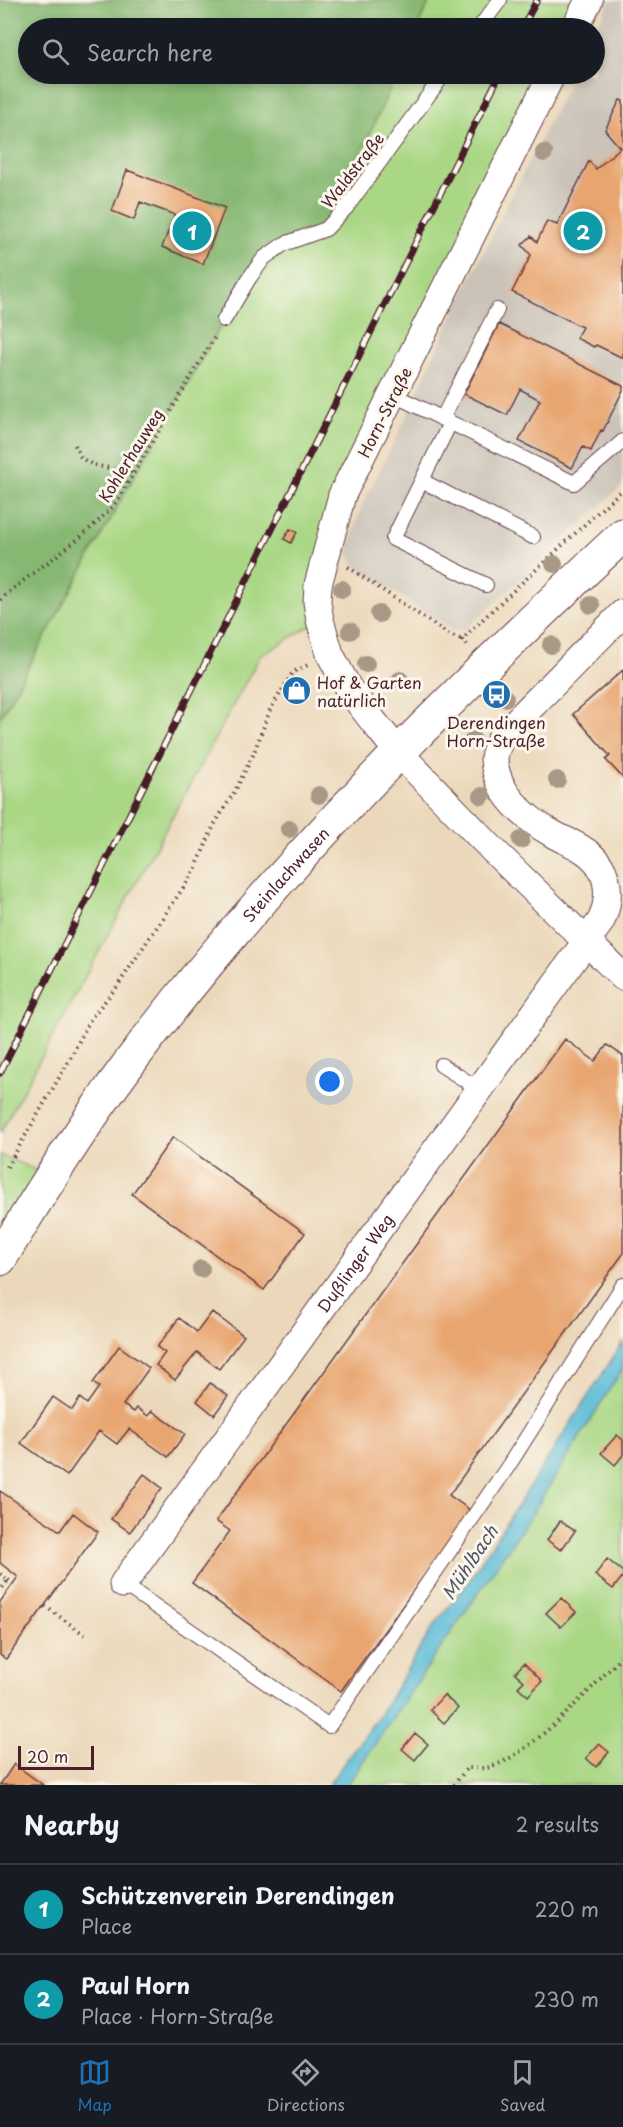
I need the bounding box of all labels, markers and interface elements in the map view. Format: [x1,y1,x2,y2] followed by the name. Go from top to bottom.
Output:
[18,18,605,84] search box
[39,35,72,68] icon: search
[87,35,213,68] text: Search here
[315,127,389,213] street label: Waldstraße
[172,208,212,254] pin: 1
[564,208,602,254] pin: 2
[351,363,417,461] street label: Horn-Straße
[92,403,168,507] street label: Kohlerhauweg
[317,670,422,712] place label: Hof & Garten natürlich
[280,675,312,707] shop icon: Hof & Garten natürlich
[480,678,512,710] bus stop icon: Derendingen Horn-Straße
[446,710,546,752] place label: Derendingen Horn-Straße
[236,821,334,927] street label: Steinlachwasen
[315,1067,344,1096] your location
[311,1208,398,1317] street label: Dußlinger Weg
[434,1519,504,1605] water label: Mühlbach
[18,1743,94,1770] scale bar
[27,1744,68,1768] text: 20 m
[24,1805,119,1844] text: Nearby
[516,1809,599,1839] text: 2 results
[81,1878,395,1911] text: Schützenverein Derendingen
[39,1894,48,1924] text: 1
[535,1894,599,1924] text: 220 m
[81,1911,132,1941] text: Place
[81,1968,190,2001] text: Paul Horn
[36,1984,51,2014] text: 2
[534,1984,599,2014] text: 230 m
[81,2001,274,2031] text: Place · Horn-Straße
[78,2056,112,2116] tab: Map
[267,2056,345,2116] tab: Directions
[500,2056,545,2116] tab: Saved

